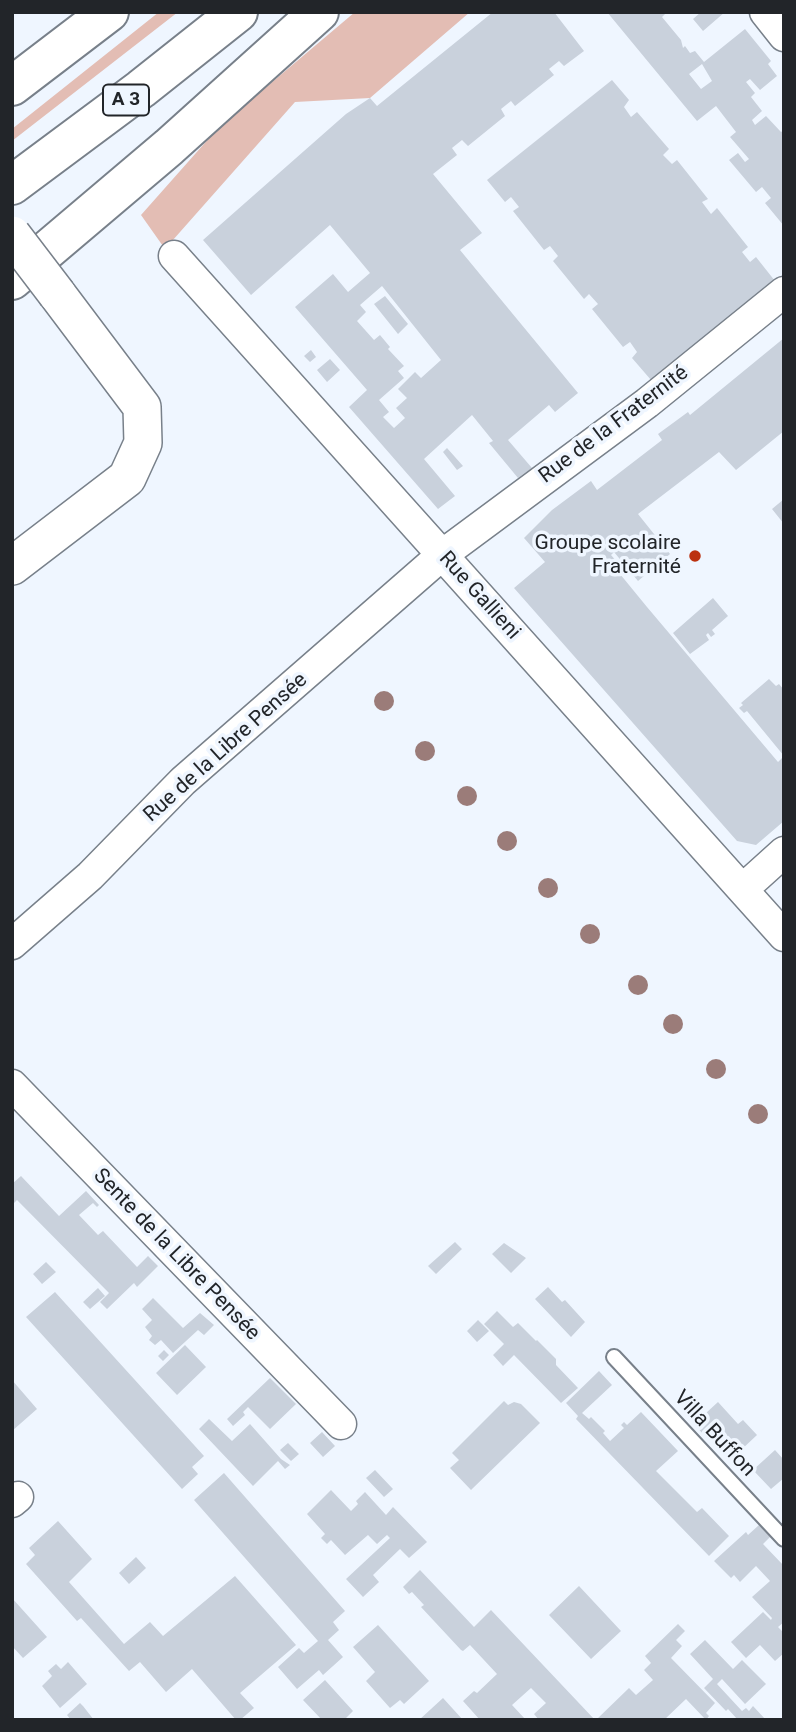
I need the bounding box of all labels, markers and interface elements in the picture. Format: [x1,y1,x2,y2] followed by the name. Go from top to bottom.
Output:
[103,85,149,116] road number: A 3
[535,361,693,489] street label: Rue de la Fraternité
[535,531,681,581] place label: Groupe scolaire Fraternité
[433,547,525,645] street label: Rue Gallieni
[687,548,703,564] marker: Groupe scolaire Fraternité
[139,668,313,828] street label: Rue de la Libre Pensée
[87,1164,265,1346] street label: Sente de la Libre Pensée
[668,1386,760,1482] street label: Villa Buffon

